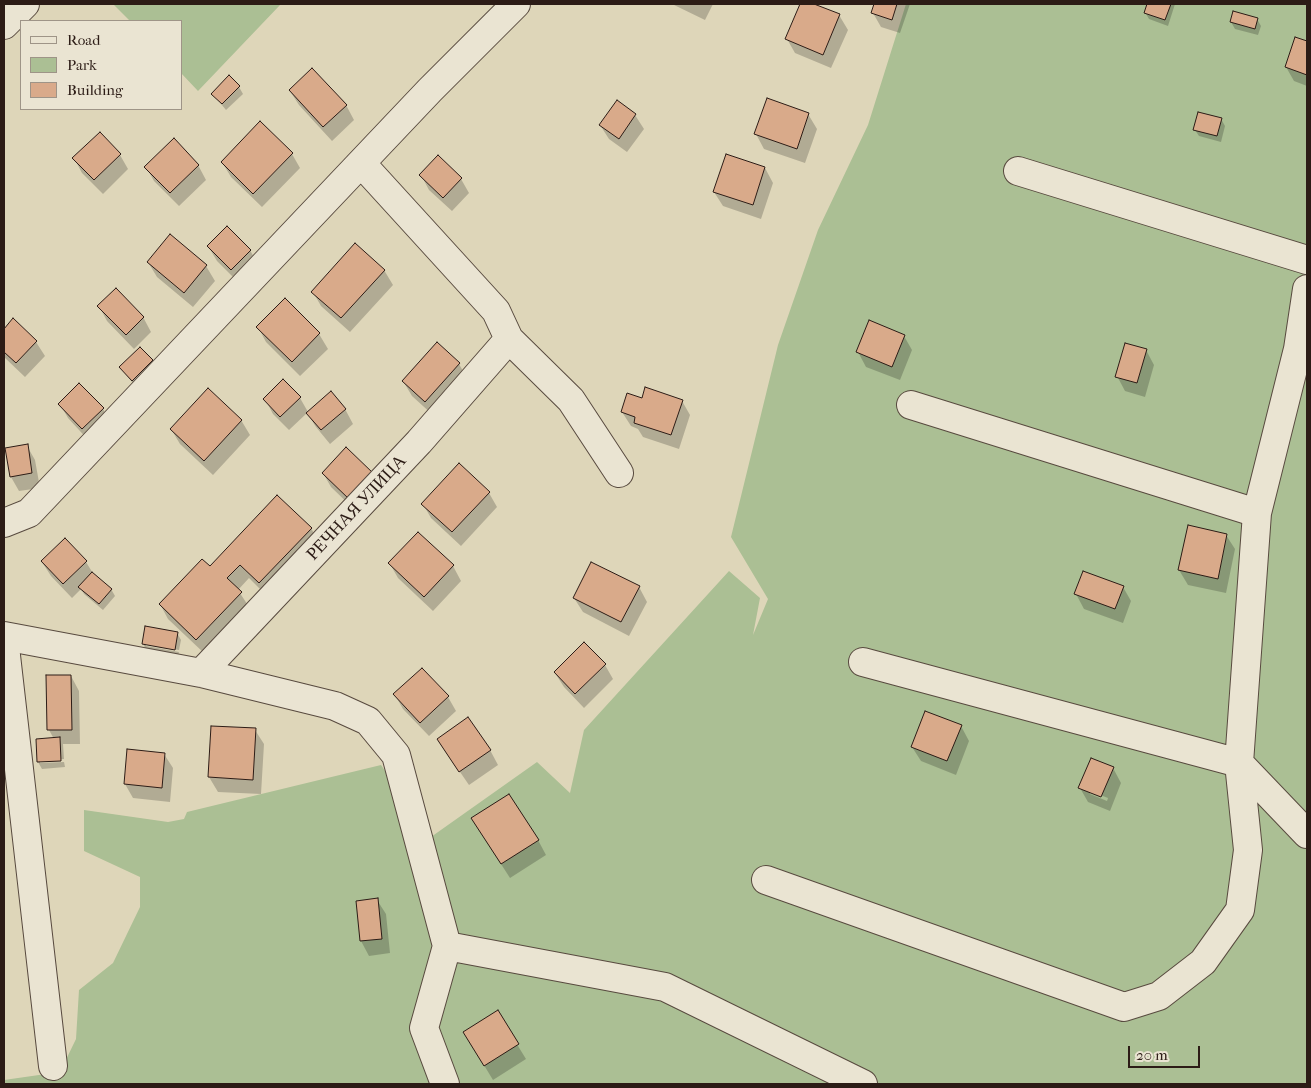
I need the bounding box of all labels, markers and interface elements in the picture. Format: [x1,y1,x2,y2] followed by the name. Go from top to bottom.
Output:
[20,20,182,110] legend
[67,31,100,49] text: Road
[67,56,97,74] text: Park
[67,81,123,99] text: Building
[303,451,411,565] street label: РЕЧНАЯ УЛИЦА
[1131,1036,1204,1068] scale bar
[1136,1046,1168,1064] text: 20 m

